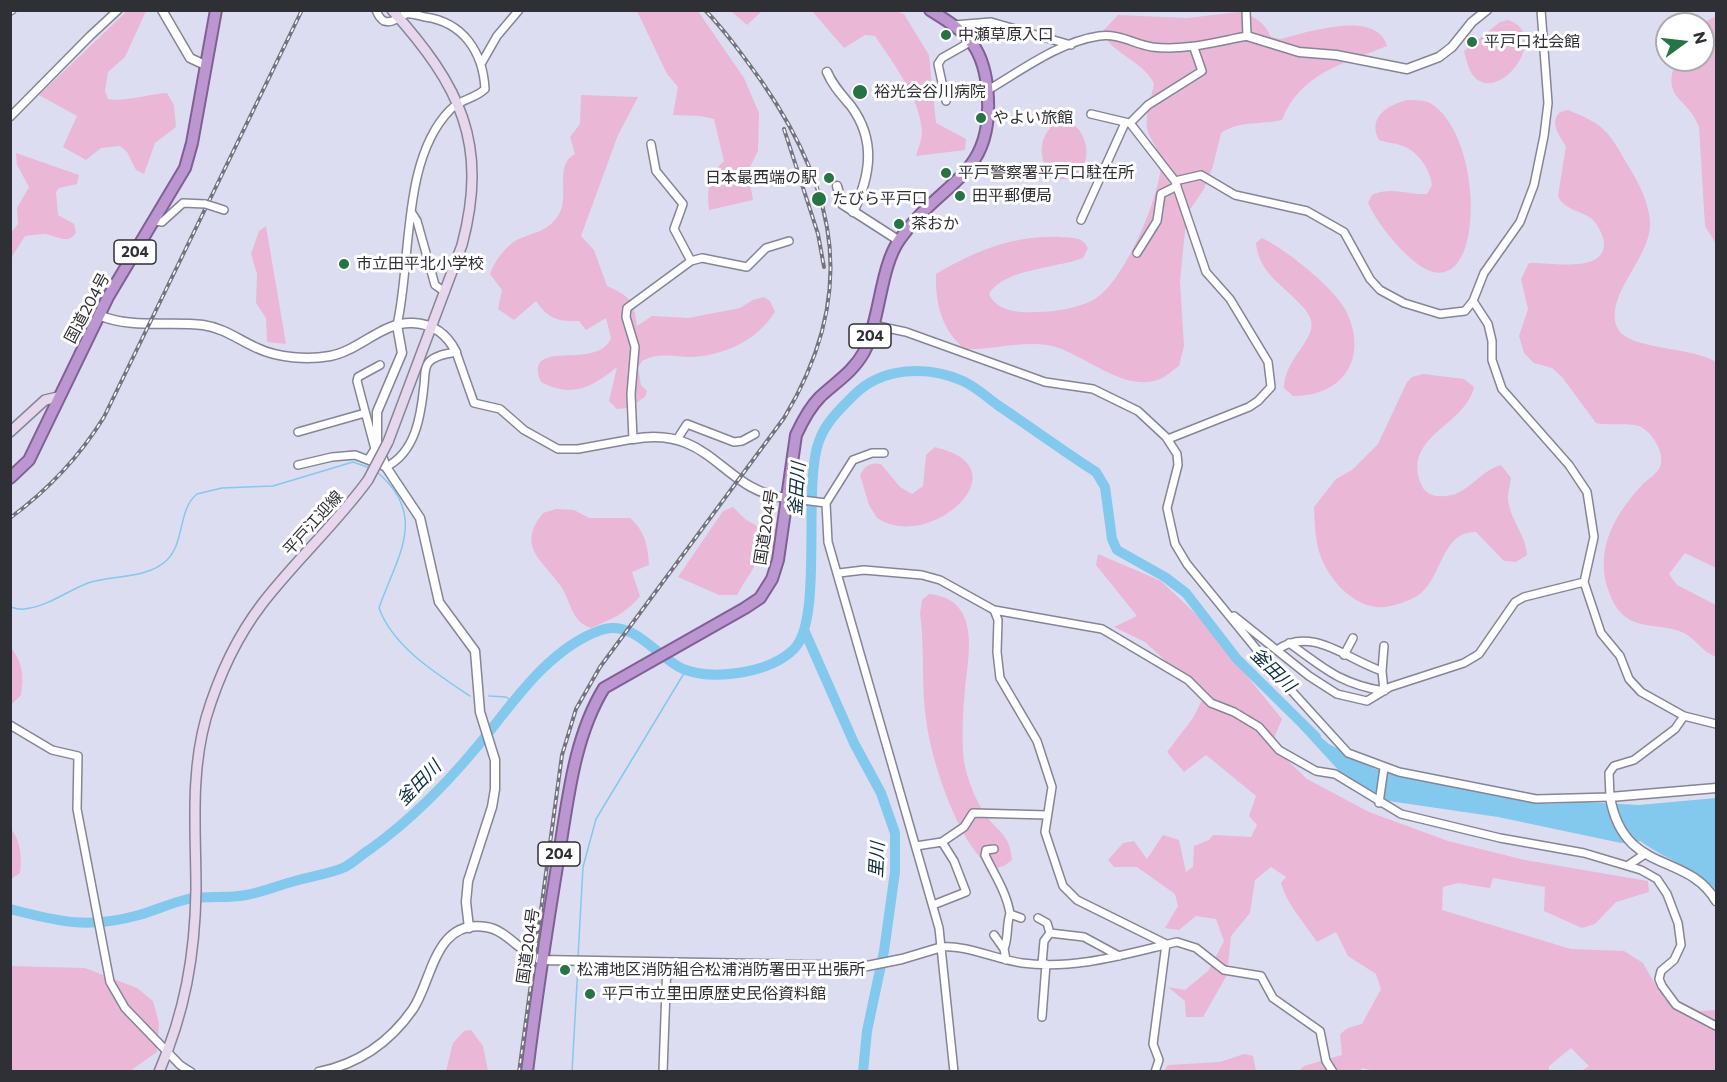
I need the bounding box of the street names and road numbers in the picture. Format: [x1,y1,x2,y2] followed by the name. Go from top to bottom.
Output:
[114,240,156,264] road number: 204
[60,270,114,346] street label: 国道204号
[849,324,891,348] road number: 204
[279,487,347,559] street label: 平戸江迎線
[751,488,781,566] street label: 国道204号
[538,842,580,866] road number: 204
[513,907,543,985] street label: 国道204号

